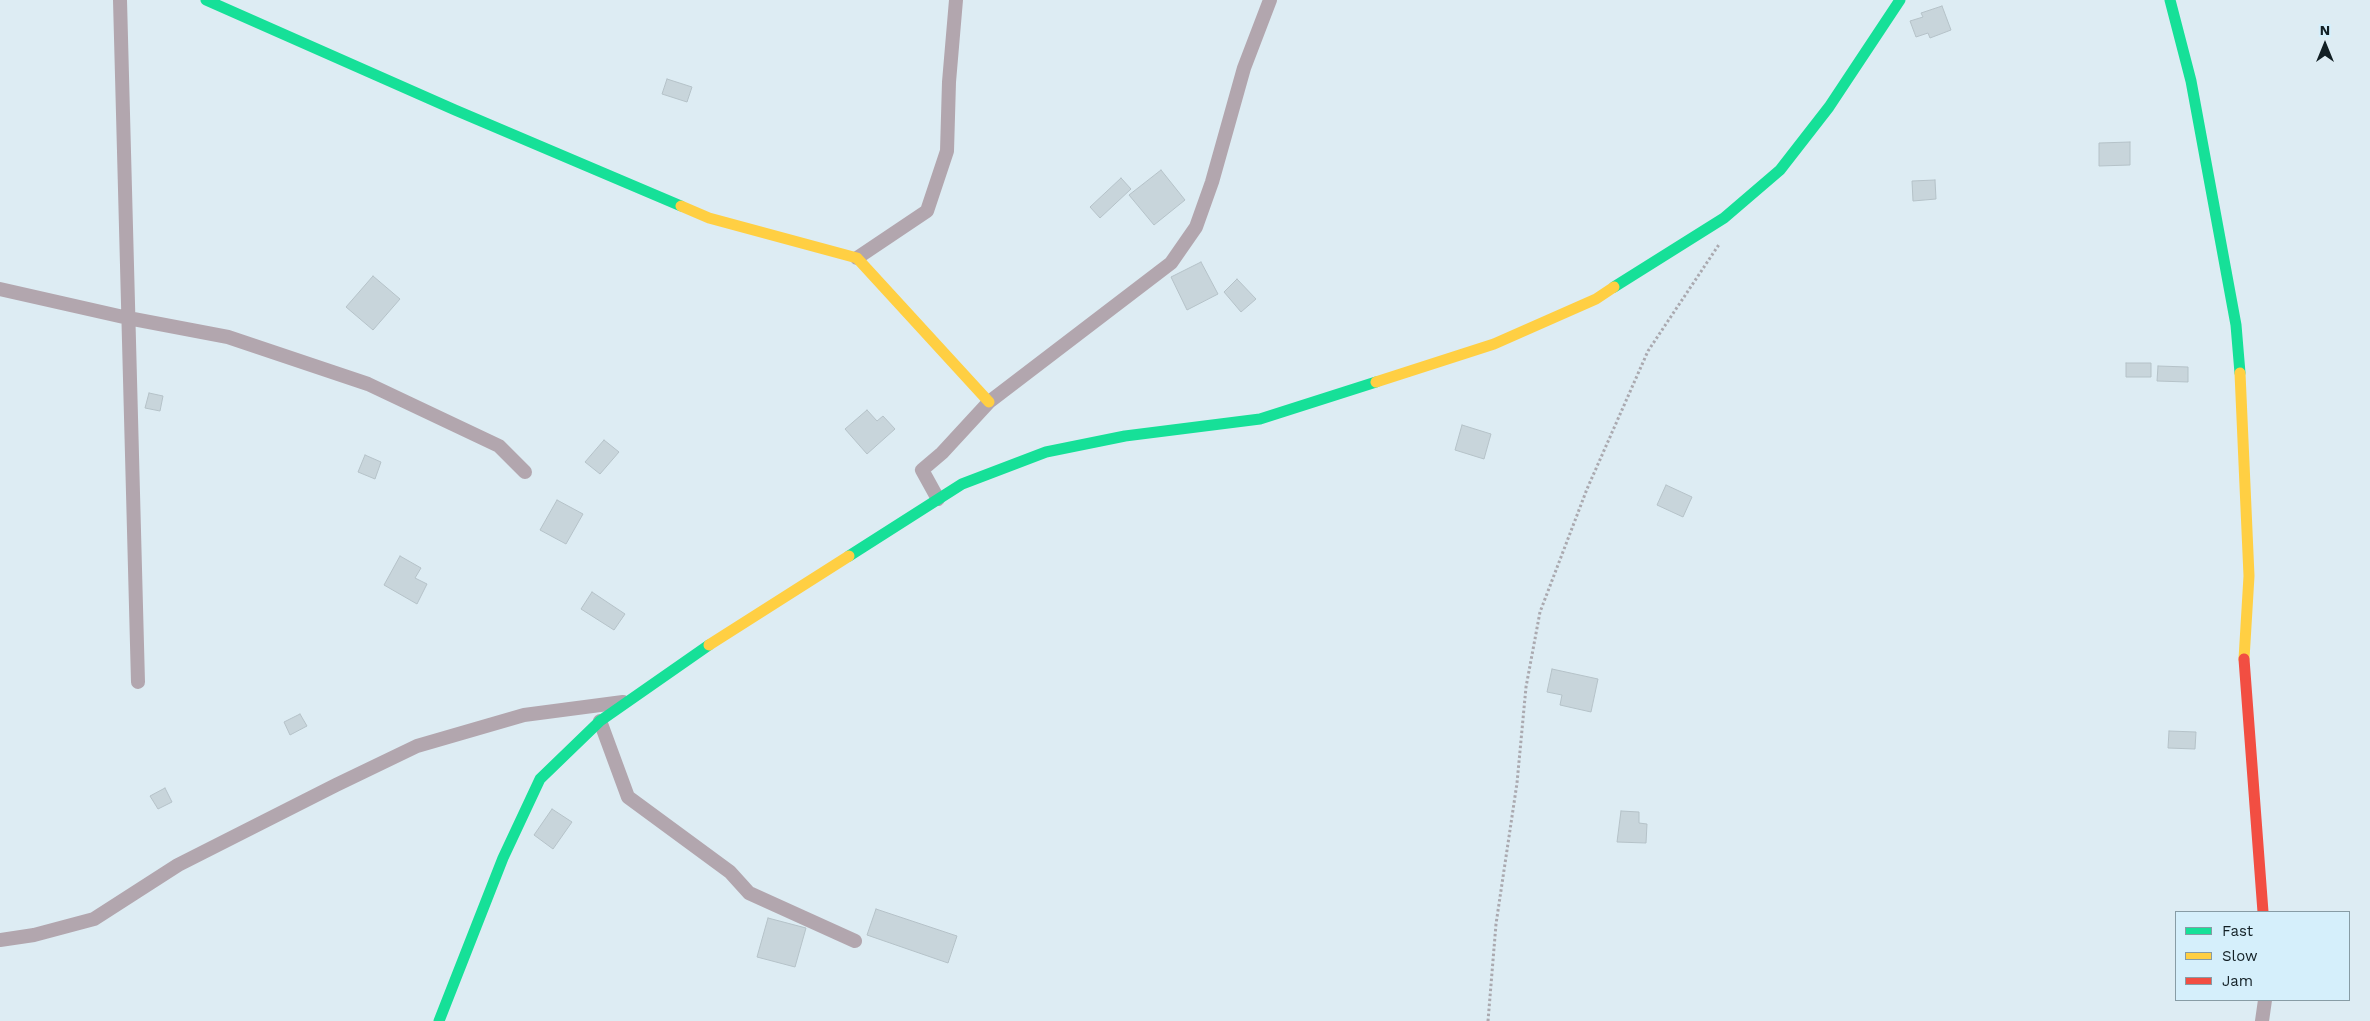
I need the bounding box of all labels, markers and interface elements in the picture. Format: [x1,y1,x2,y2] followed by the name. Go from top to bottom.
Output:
[2300,20,2350,70] north arrow
[2320,22,2330,38] text: N
[2175,911,2350,1001] legend
[2222,922,2253,940] text: Fast
[2222,947,2258,965] text: Slow
[2222,972,2253,990] text: Jam

